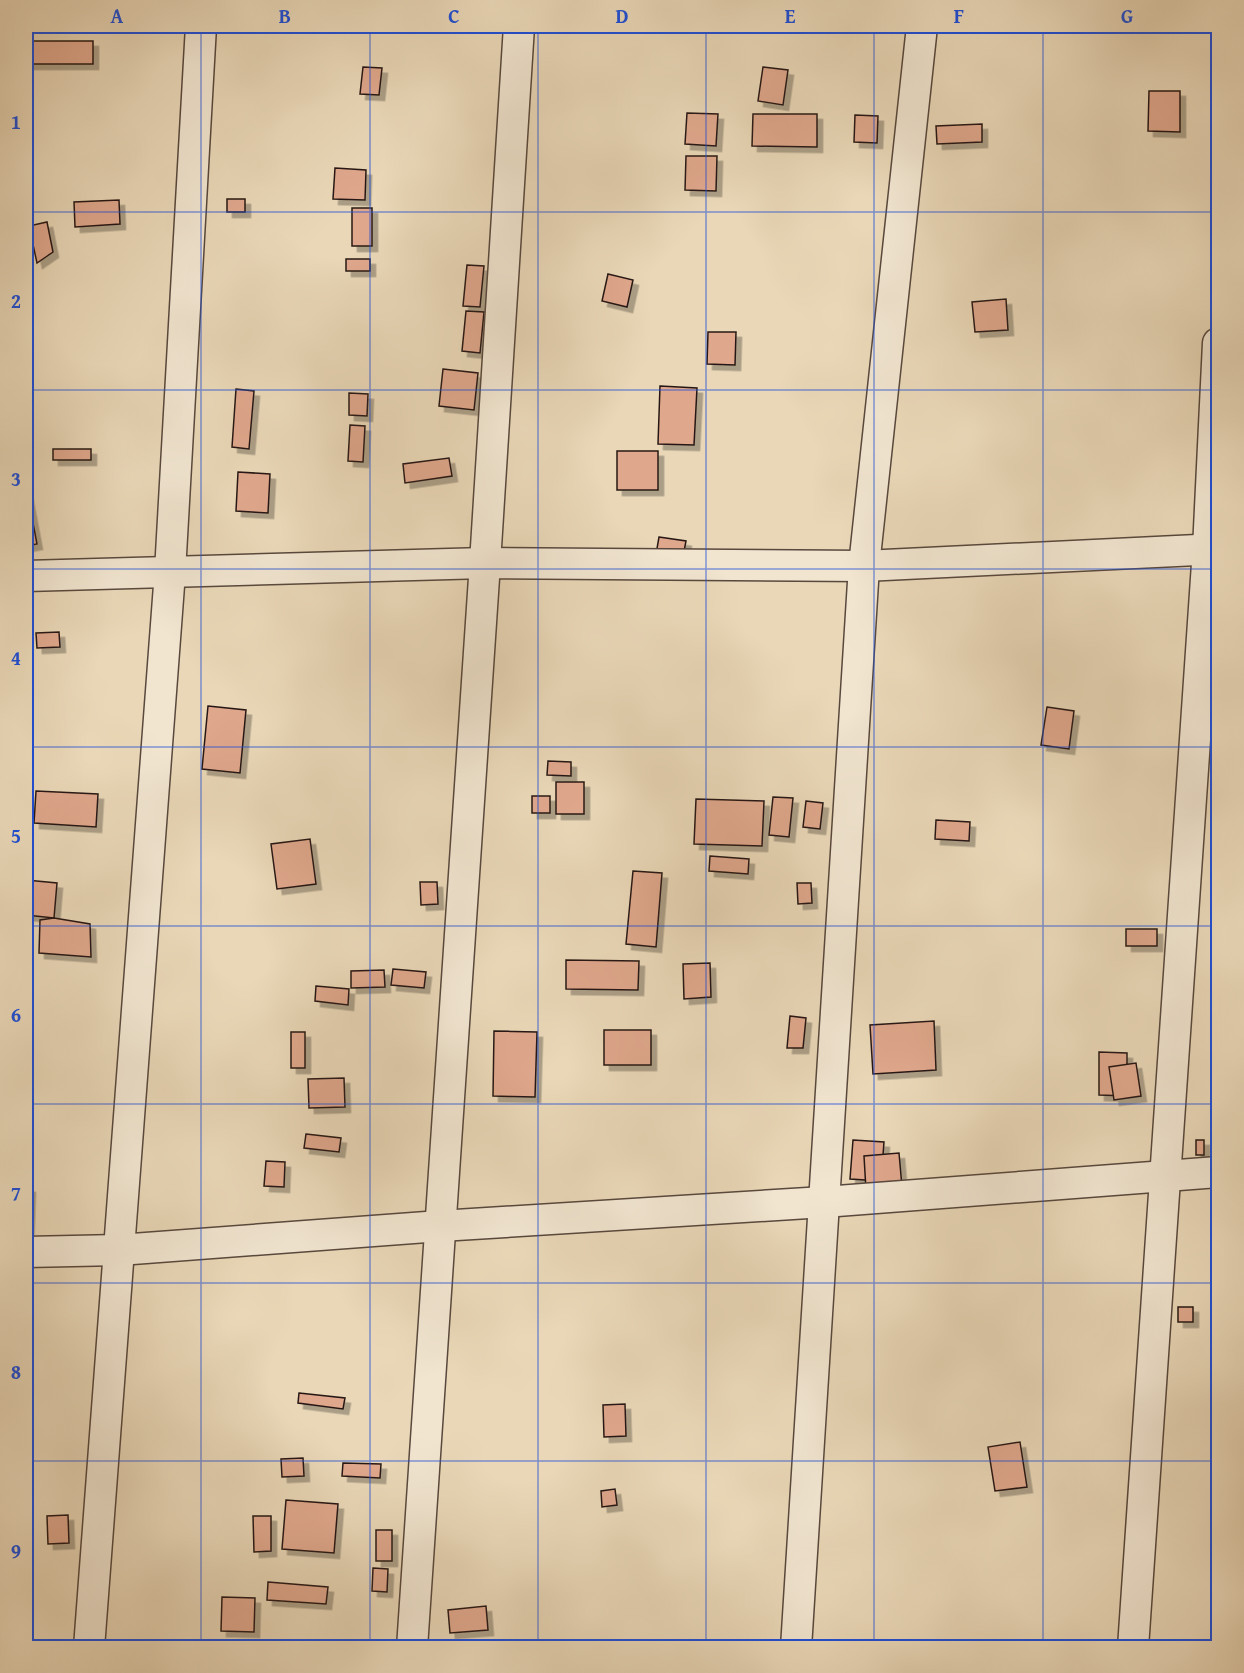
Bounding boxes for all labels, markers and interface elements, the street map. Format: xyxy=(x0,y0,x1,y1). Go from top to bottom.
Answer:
text: A xyxy=(111,1,124,30)
text: B xyxy=(279,1,291,30)
text: C xyxy=(448,1,460,30)
text: D xyxy=(615,1,629,30)
text: E xyxy=(785,1,796,30)
text: F xyxy=(954,1,964,30)
text: G xyxy=(1121,1,1133,30)
text: 1 xyxy=(11,107,21,136)
text: 2 xyxy=(11,286,21,315)
text: 3 xyxy=(11,464,21,493)
text: 4 xyxy=(11,643,21,672)
text: 5 xyxy=(11,821,21,850)
text: 6 xyxy=(11,1000,21,1029)
text: 7 xyxy=(11,1178,21,1207)
text: 8 xyxy=(11,1357,21,1386)
text: 9 xyxy=(11,1536,21,1565)

